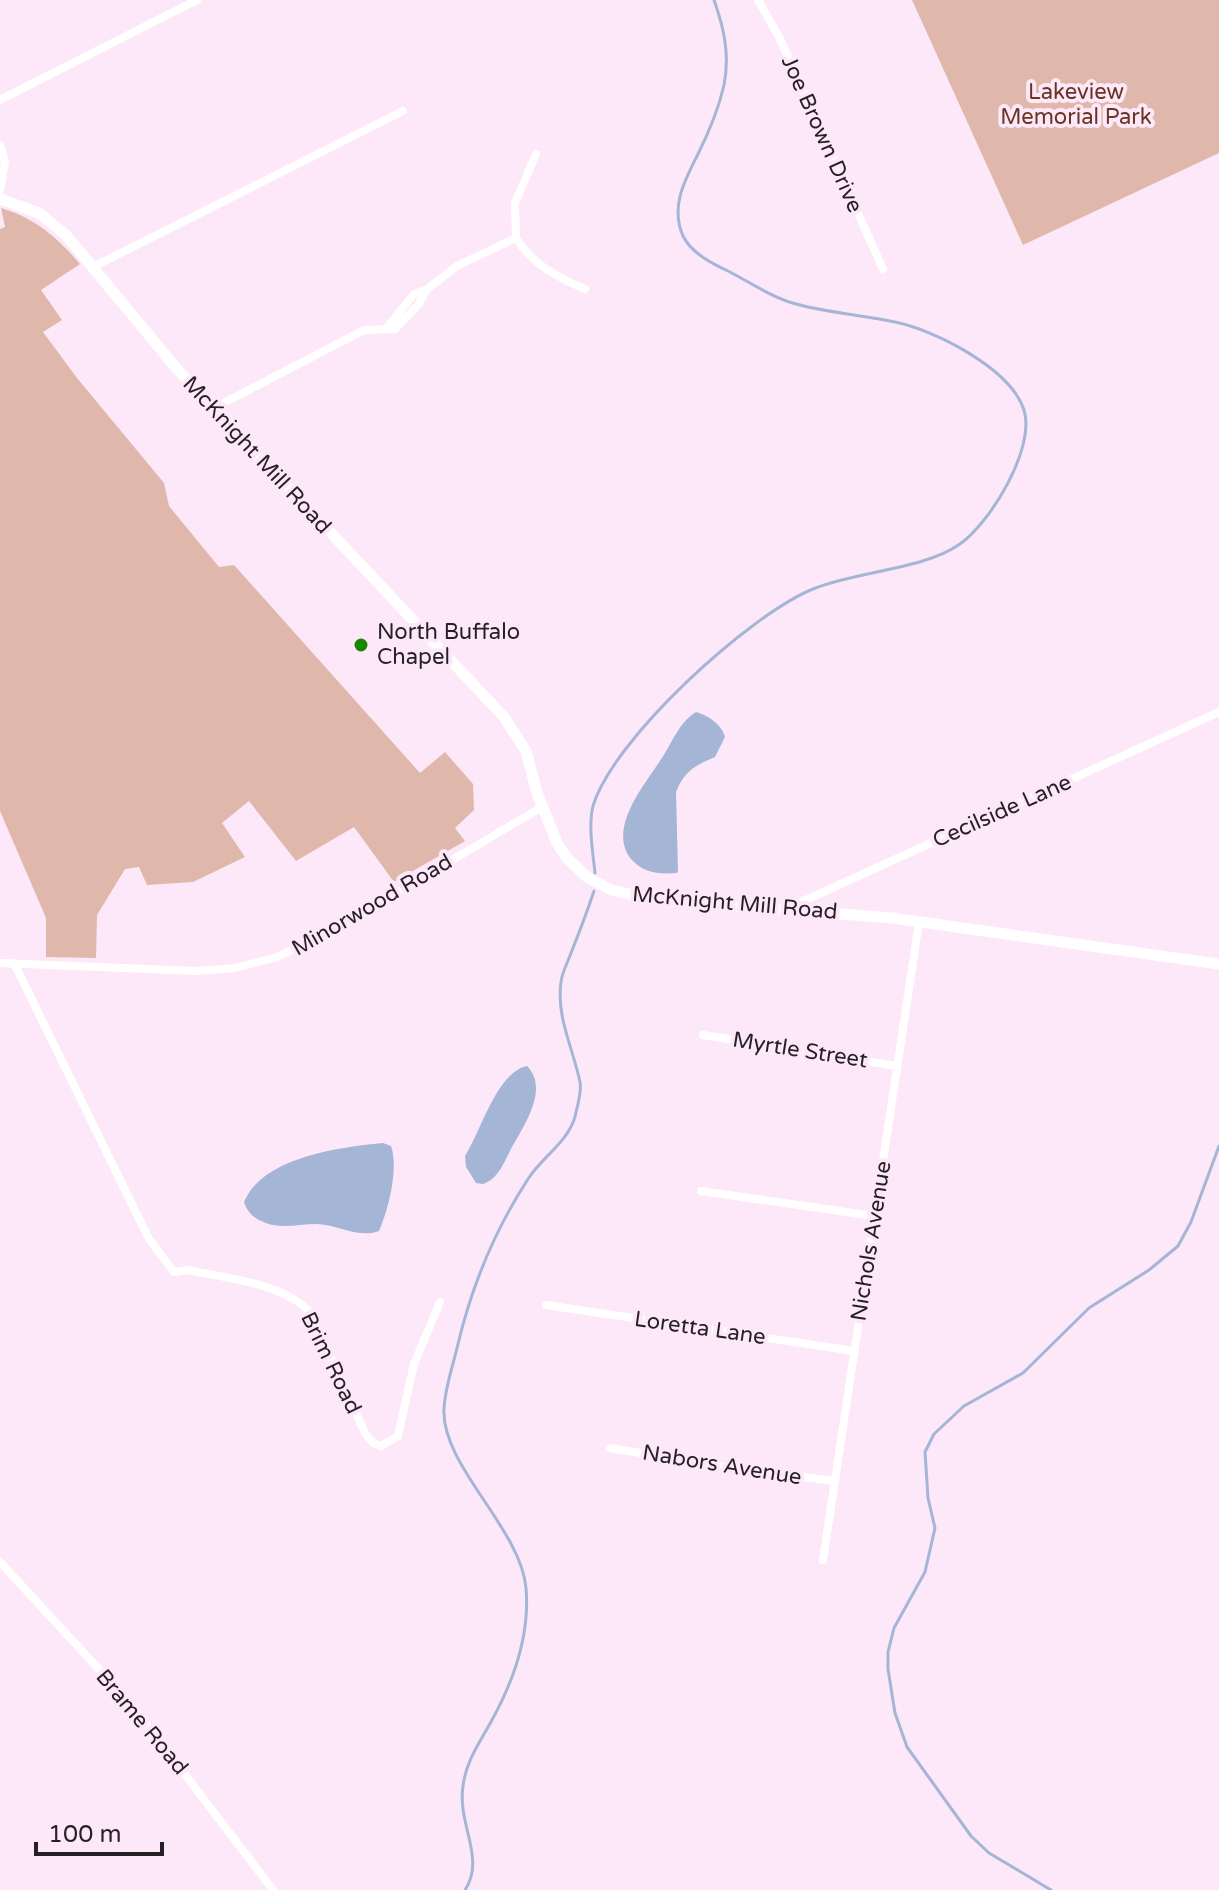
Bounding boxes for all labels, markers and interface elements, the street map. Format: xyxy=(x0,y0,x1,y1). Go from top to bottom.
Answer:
street label: Joe Brown Drive xyxy=(776,52,868,216)
park label: Lakeview Memorial Park xyxy=(1000,79,1152,130)
street label: McKnight Mill Road xyxy=(177,371,337,539)
place label: North Buffalo Chapel xyxy=(377,619,520,670)
marker: North Buffalo Chapel xyxy=(352,636,370,654)
street label: Cecilside Lane xyxy=(929,769,1075,853)
street label: Minorwood Road xyxy=(287,849,457,961)
street label: McKnight Mill Road xyxy=(631,881,839,925)
street label: Myrtle Street xyxy=(731,1027,869,1073)
street label: Nichols Avenue xyxy=(845,1159,897,1323)
street label: Loretta Lane xyxy=(633,1306,767,1350)
street label: Brim Road xyxy=(295,1308,367,1418)
street label: Nabors Avenue xyxy=(641,1440,803,1490)
street label: Brame Road xyxy=(90,1664,194,1780)
scale bar xyxy=(36,1806,162,1856)
text: 100 m xyxy=(48,1820,122,1849)

